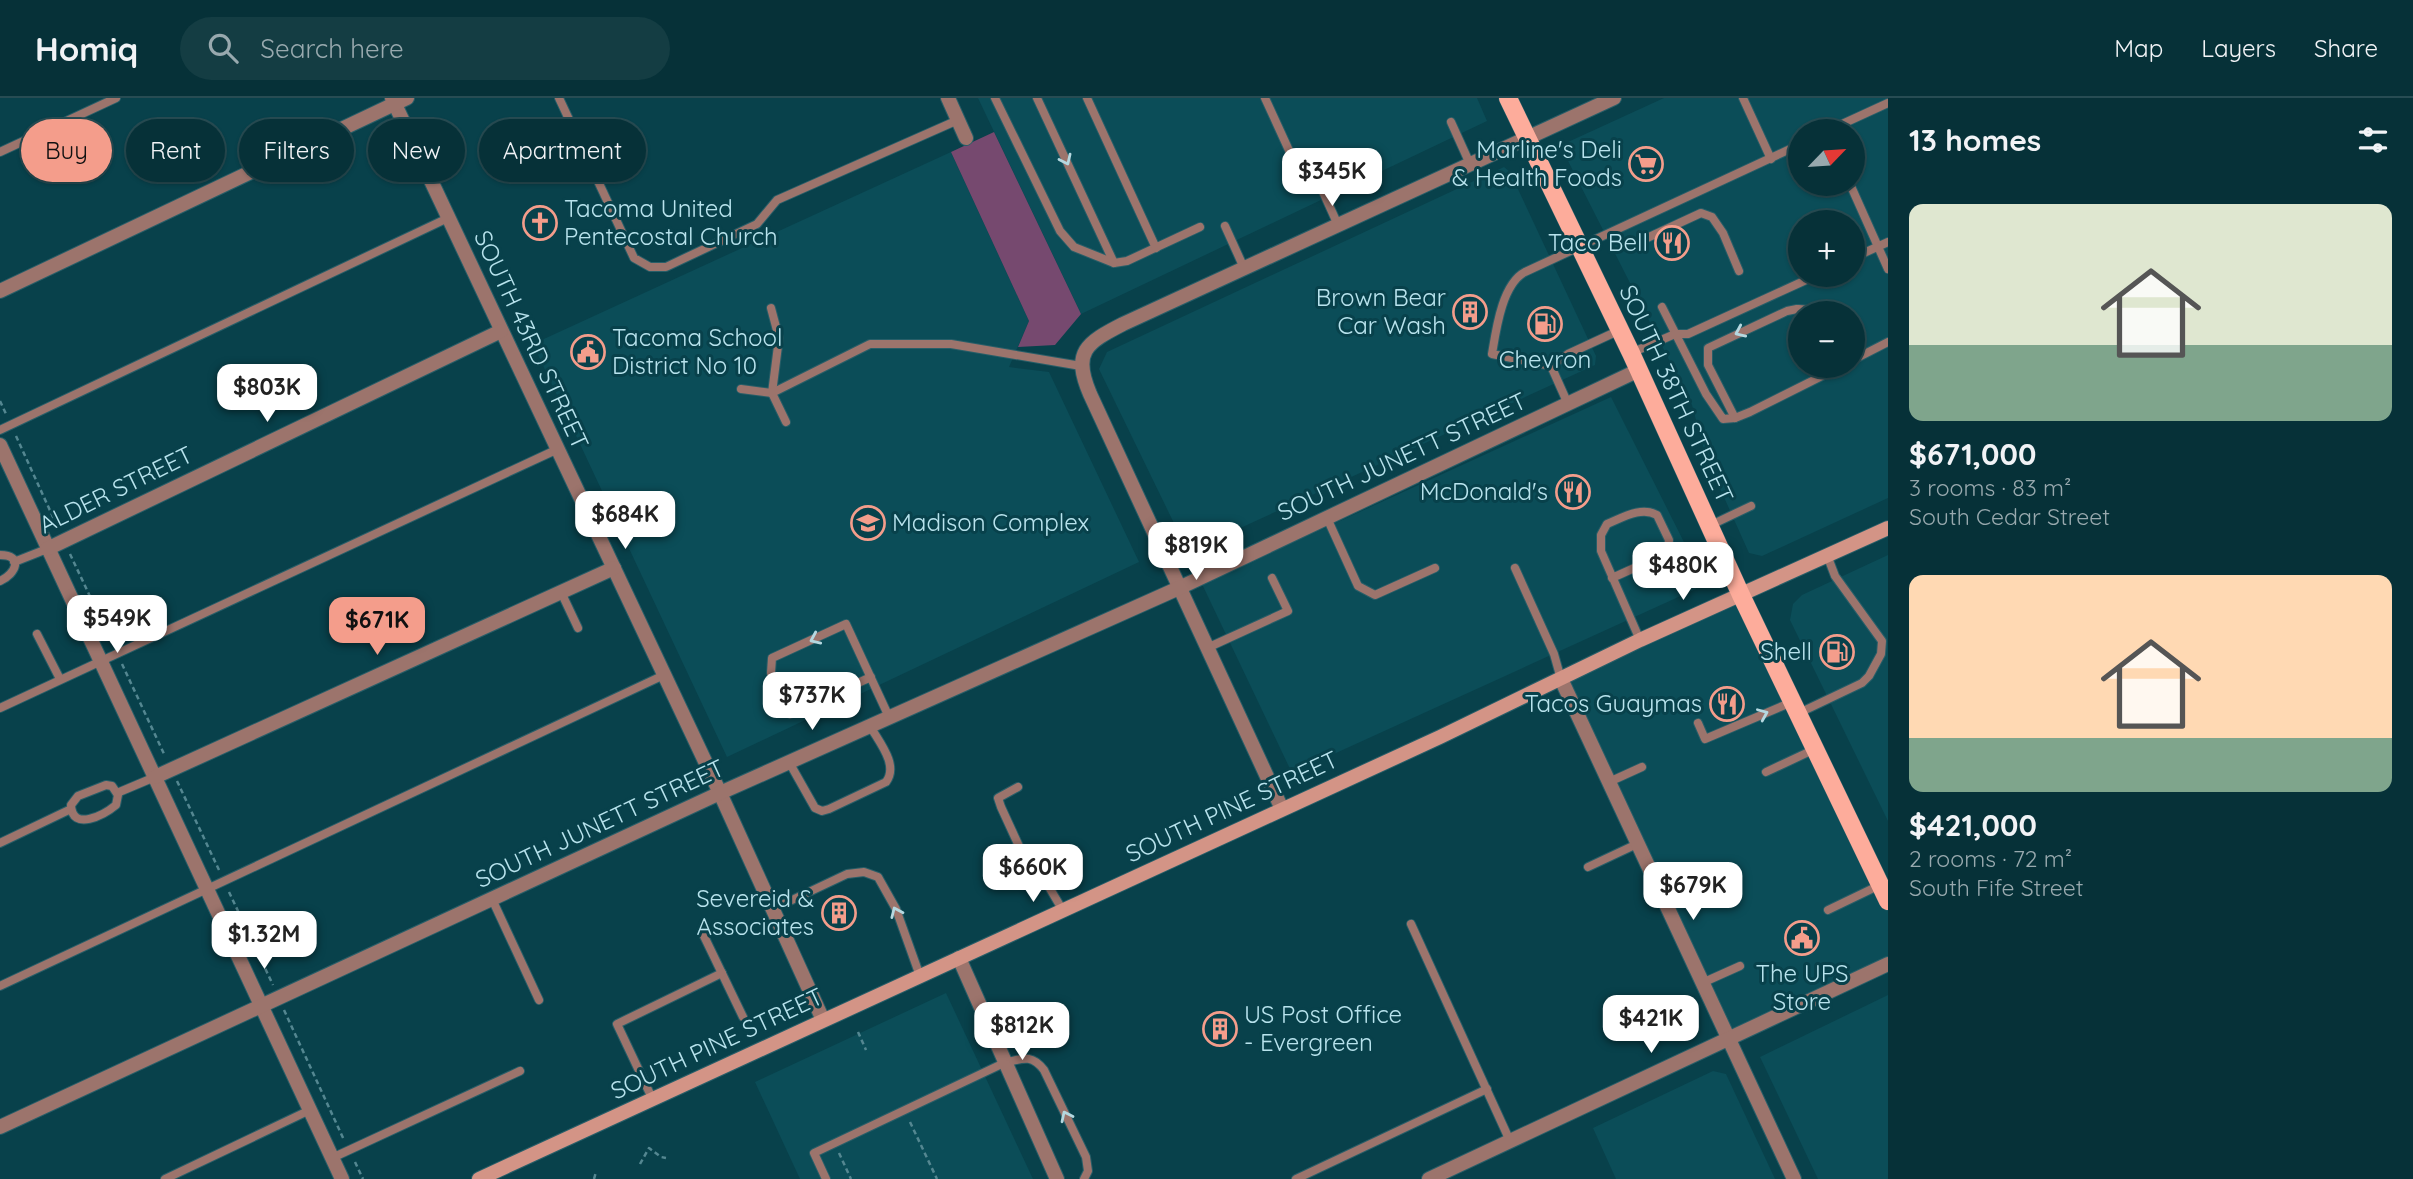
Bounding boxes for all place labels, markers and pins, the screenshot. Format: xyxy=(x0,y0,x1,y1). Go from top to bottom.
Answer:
place label: Marline's Deli & Health Foods xyxy=(1452,134,1622,192)
supermarket icon: Marline's Deli & Health Foods xyxy=(1627,145,1665,183)
pin: $345K xyxy=(1283,148,1381,208)
place label: Tacoma United Pentecostal Church xyxy=(564,193,778,251)
church icon: Tacoma United Pentecostal Church xyxy=(521,204,559,242)
restaurant icon: Taco Bell xyxy=(1653,224,1691,262)
place label: Taco Bell xyxy=(1548,227,1648,257)
place label: Brown Bear Car Wash xyxy=(1316,282,1446,340)
building icon: Brown Bear Car Wash xyxy=(1451,293,1489,331)
fuel station icon: Chevron xyxy=(1526,305,1564,343)
place label: Tacoma School District No 10 xyxy=(612,322,783,380)
public building icon: Tacoma School District No 10 xyxy=(569,333,607,371)
place label: Chevron xyxy=(1499,344,1591,374)
pin: $803K xyxy=(218,364,316,424)
restaurant icon: McDonald's xyxy=(1554,473,1592,511)
place label: McDonald's xyxy=(1420,476,1548,506)
pin: $684K xyxy=(576,491,674,551)
school or university icon: Madison Complex xyxy=(849,504,887,542)
place label: Madison Complex xyxy=(892,507,1089,537)
pin: $819K xyxy=(1147,522,1245,582)
pin: $480K xyxy=(1634,542,1732,602)
pin: $549K xyxy=(68,596,166,655)
pin: $671K xyxy=(328,598,426,657)
fuel station icon: Shell xyxy=(1818,633,1856,671)
place label: Shell xyxy=(1760,636,1812,666)
pin: $737K xyxy=(763,672,861,732)
restaurant icon: Tacos Guaymas xyxy=(1708,685,1746,723)
place label: Tacos Guaymas xyxy=(1524,688,1702,718)
pin: $660K xyxy=(984,844,1082,904)
pin: $679K xyxy=(1644,862,1742,922)
place label: Severeid & Associates xyxy=(696,883,814,941)
building icon: Severeid & Associates xyxy=(820,894,858,932)
pin: $1.32M xyxy=(207,912,321,971)
public building icon: The UPS Store xyxy=(1783,919,1821,957)
place label: The UPS Store xyxy=(1755,958,1849,1016)
pin: $421K xyxy=(1602,996,1700,1055)
place label: US Post Office - Evergreen xyxy=(1244,999,1402,1057)
pin: $812K xyxy=(973,1002,1071,1062)
building icon: US Post Office - Evergreen xyxy=(1201,1010,1239,1048)

